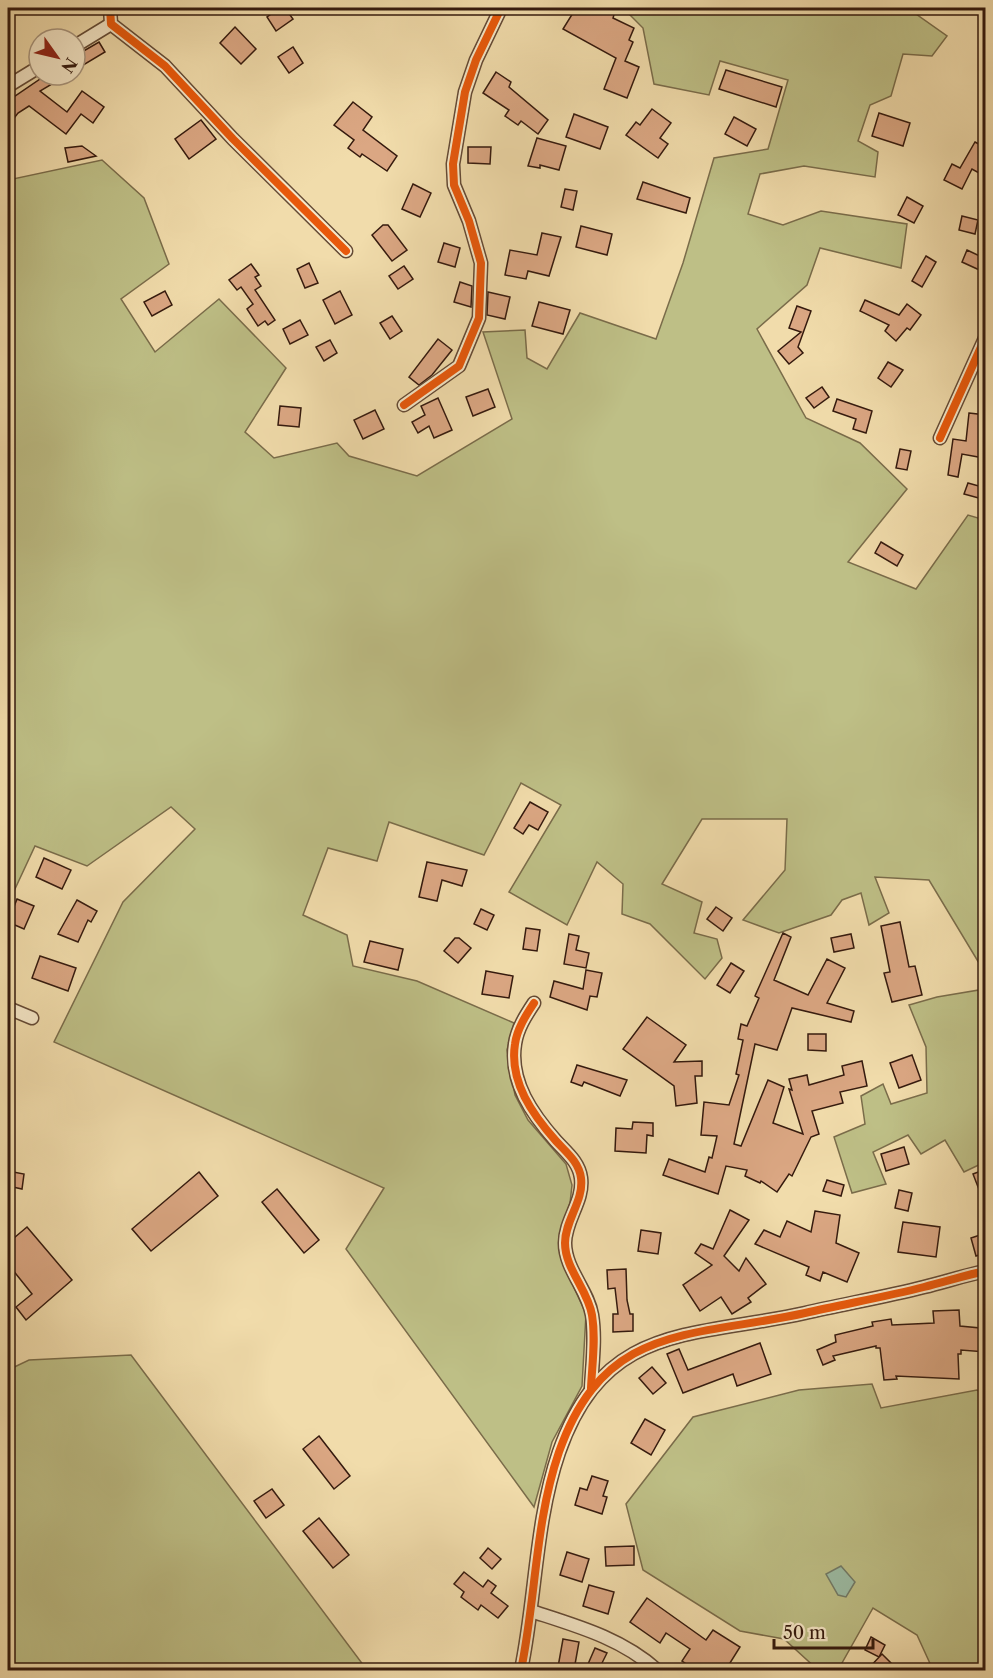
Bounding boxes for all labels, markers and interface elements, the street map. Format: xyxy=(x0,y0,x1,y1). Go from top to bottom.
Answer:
north arrow xyxy=(27,27,87,87)
text: N xyxy=(57,54,82,77)
scale bar xyxy=(774,1612,873,1650)
text: 50 m xyxy=(783,1622,826,1644)

